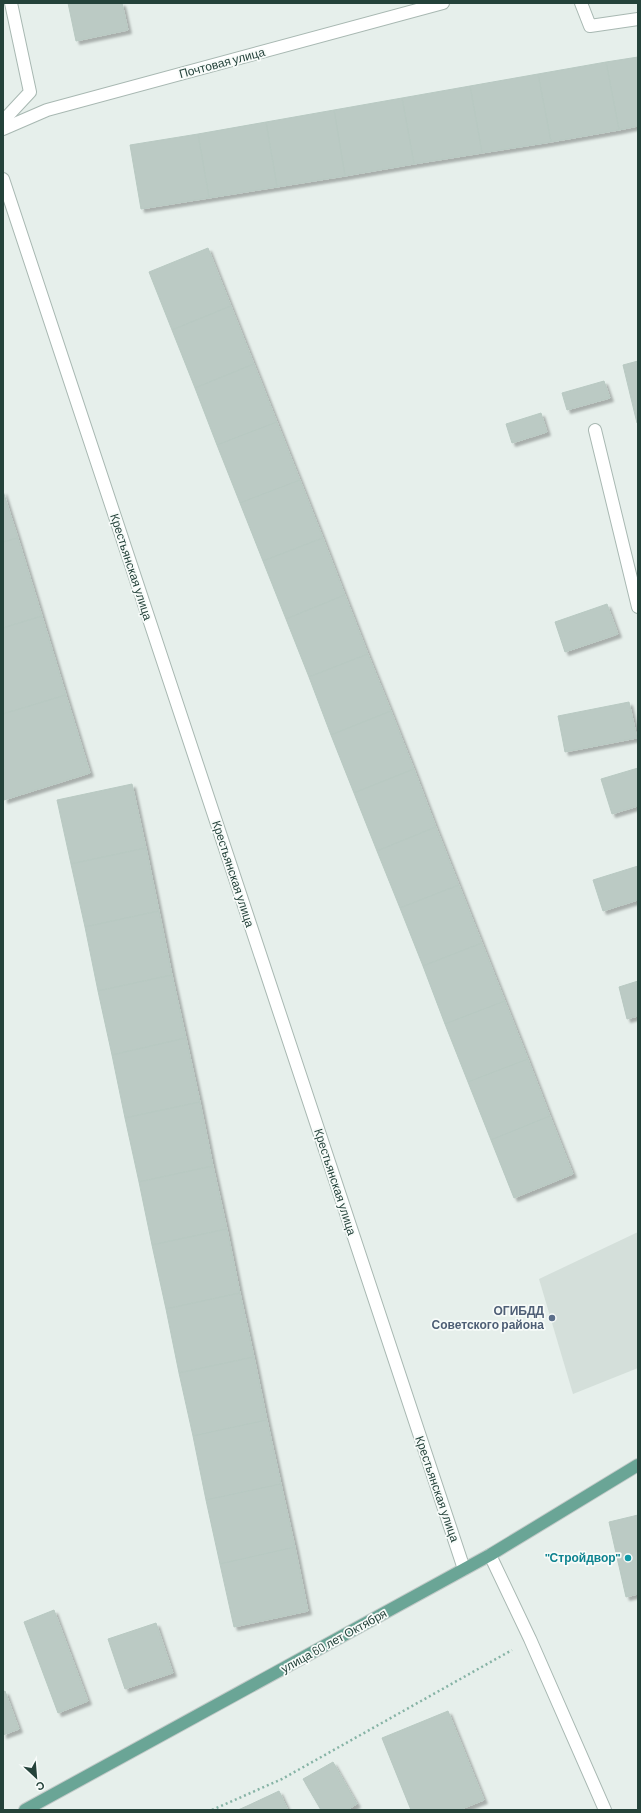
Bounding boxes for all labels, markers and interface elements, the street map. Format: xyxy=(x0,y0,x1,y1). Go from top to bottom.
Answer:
street label: Почтовая улица xyxy=(177,44,267,81)
street label: Крестьянская улица xyxy=(107,512,156,622)
street label: Крестьянская улица xyxy=(209,819,258,929)
street label: Крестьянская улица xyxy=(311,1127,360,1237)
place label: ОГИБДД Советского района xyxy=(431,1303,544,1332)
marker: ОГИБДД Советского района xyxy=(547,1313,557,1323)
street label: Крестьянская улица xyxy=(412,1434,463,1544)
place label: "Стройдвор" xyxy=(545,1550,621,1565)
marker: "Стройдвор" xyxy=(623,1553,633,1563)
street label: улица 60 лет Октября xyxy=(278,1605,389,1676)
north arrow xyxy=(16,1757,56,1797)
text: С xyxy=(34,1779,47,1794)

